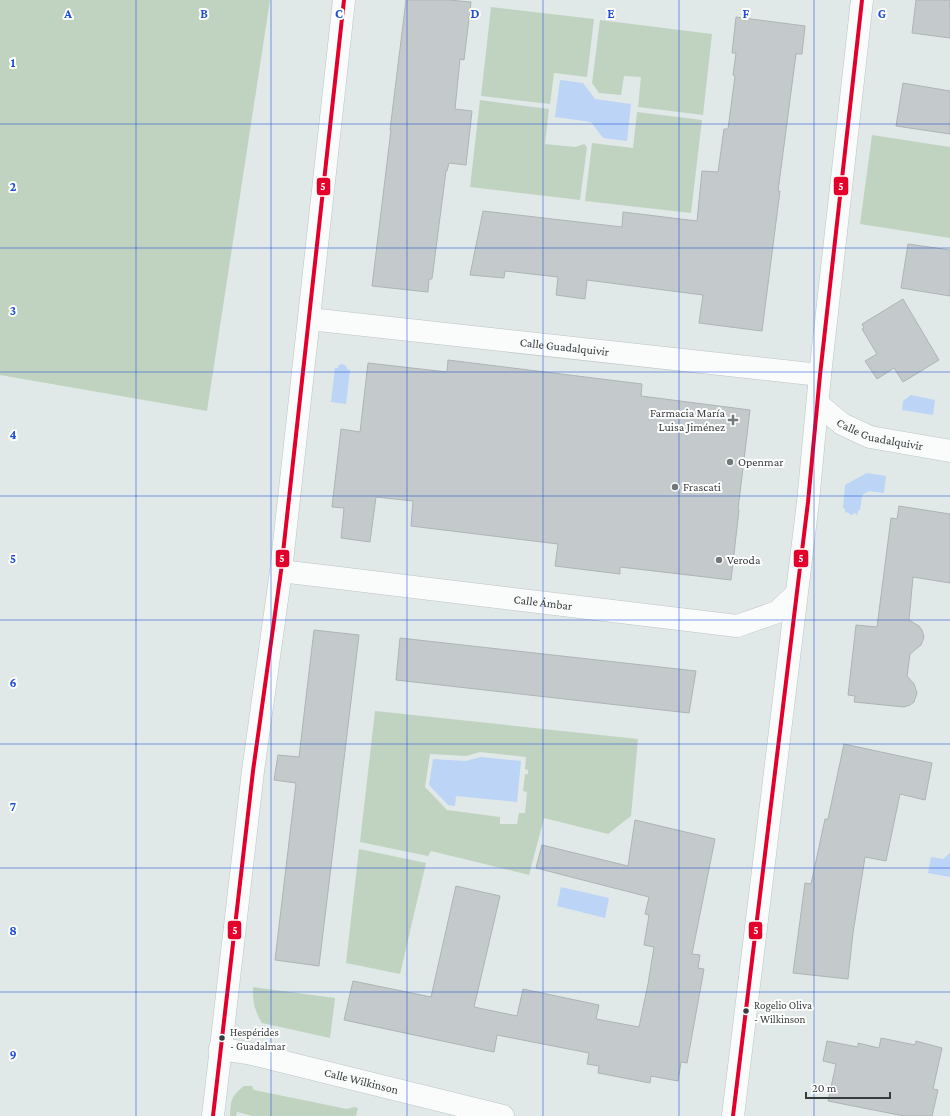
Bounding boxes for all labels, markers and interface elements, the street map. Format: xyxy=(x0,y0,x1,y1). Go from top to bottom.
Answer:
text: A xyxy=(63,6,72,21)
text: B xyxy=(200,6,208,21)
text: C xyxy=(335,6,343,21)
text: D xyxy=(471,6,480,21)
text: E xyxy=(607,6,615,21)
text: F xyxy=(743,6,750,21)
text: G xyxy=(878,6,886,21)
text: 1 xyxy=(11,55,16,70)
line badge: 5 xyxy=(833,176,849,196)
line badge: 5 xyxy=(316,177,331,196)
text: 2 xyxy=(10,179,17,194)
text: 5 xyxy=(320,180,326,192)
text: 5 xyxy=(838,180,844,192)
text: 3 xyxy=(10,303,16,318)
street label: Calle Guadalquivir xyxy=(519,335,611,359)
place label: Farmacia María Luisa Jiménez xyxy=(650,406,725,434)
marker: Farmacia María Luisa Jiménez xyxy=(728,415,738,425)
street label: Calle Guadalquivir xyxy=(834,415,925,453)
text: 4 xyxy=(9,427,17,442)
place label: Openmar xyxy=(738,455,784,469)
marker: Openmar xyxy=(725,457,735,467)
place label: Frascati xyxy=(683,480,721,494)
marker: Frascati xyxy=(670,482,680,492)
line badge: 5 xyxy=(275,549,290,568)
line badge: 5 xyxy=(793,549,809,568)
text: 5 xyxy=(10,551,16,566)
text: 5 xyxy=(279,552,285,564)
text: 5 xyxy=(798,552,804,564)
place label: Veroda xyxy=(727,553,761,567)
marker: Veroda xyxy=(714,555,724,565)
street label: Calle Ámbar xyxy=(513,592,574,613)
text: 6 xyxy=(9,675,17,690)
text: 7 xyxy=(10,799,16,814)
line badge: 5 xyxy=(227,920,242,940)
line badge: 5 xyxy=(748,921,763,940)
text: 8 xyxy=(9,923,17,938)
text: 5 xyxy=(232,924,238,936)
text: 5 xyxy=(753,924,759,936)
place label: Rogelio Oliva - Wilkinson xyxy=(754,999,812,1025)
marker: Rogelio Oliva - Wilkinson xyxy=(741,1006,751,1016)
place label: Hespérides - Guadalmar xyxy=(230,1026,286,1052)
marker: Hespérides - Guadalmar xyxy=(217,1033,227,1043)
text: 9 xyxy=(9,1047,17,1062)
street label: Calle Wilkinson xyxy=(323,1065,400,1097)
scale bar xyxy=(806,1074,890,1100)
text: 20 m xyxy=(812,1081,837,1095)

